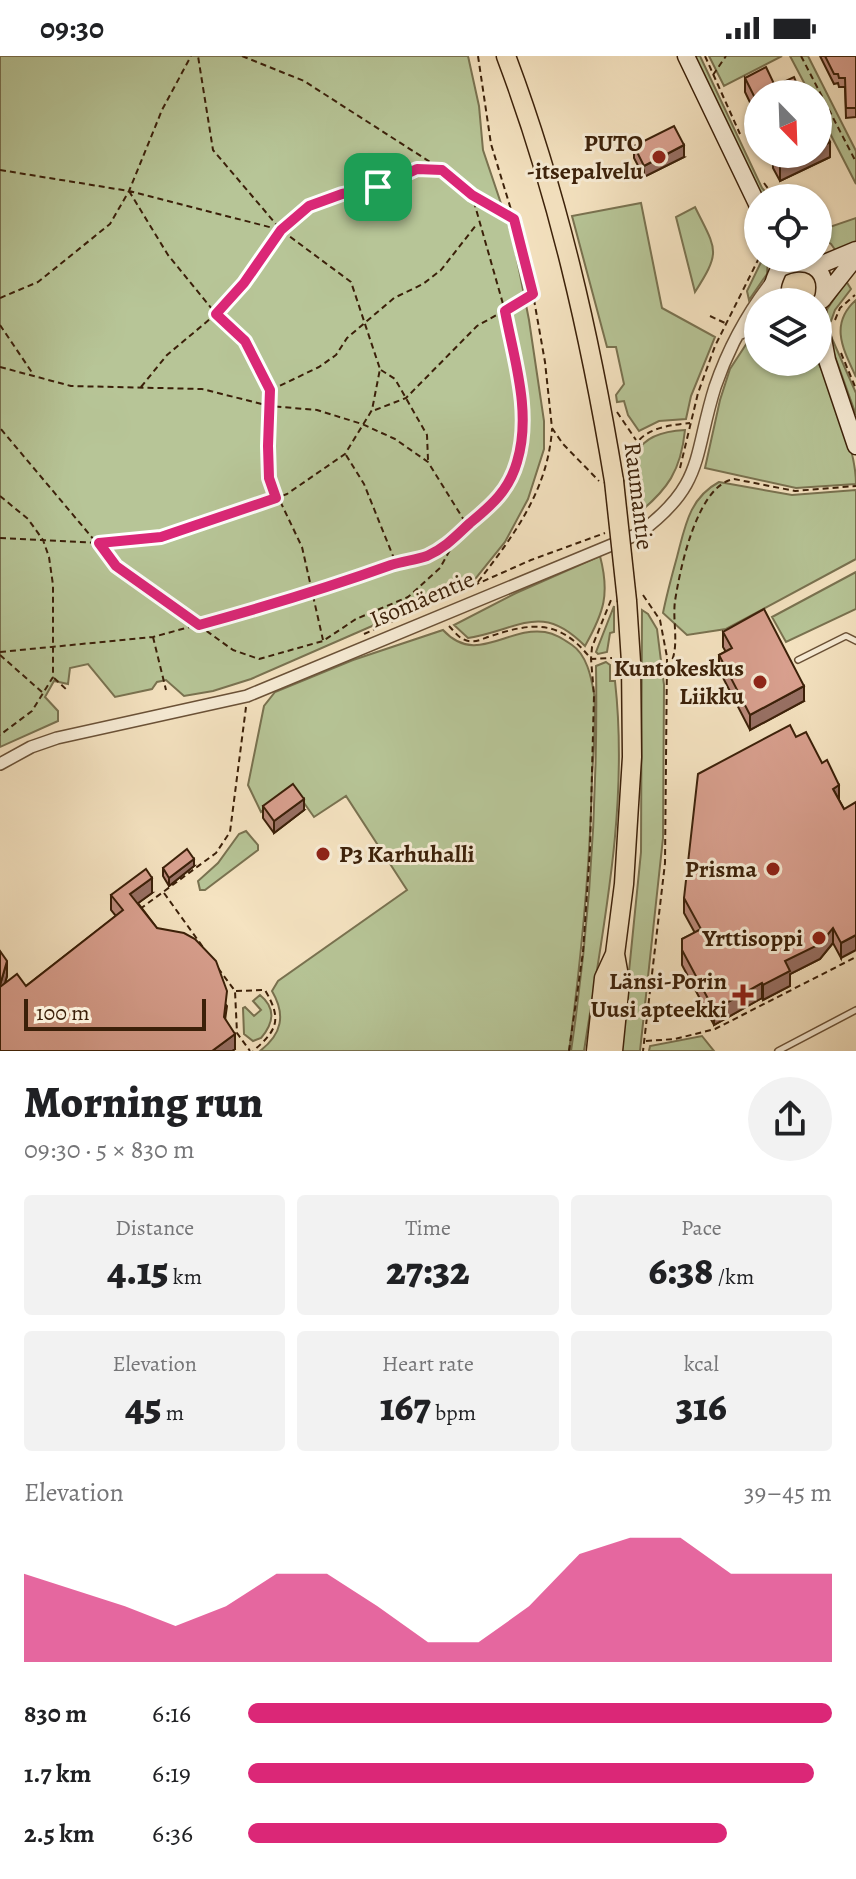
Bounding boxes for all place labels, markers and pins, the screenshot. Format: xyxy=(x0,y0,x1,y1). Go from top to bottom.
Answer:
place label: PUTO -itsepalvelu xyxy=(527,127,644,187)
marker: PUTO -itsepalvelu xyxy=(650,148,668,166)
pin xyxy=(344,153,412,221)
place label: Kuntokeskus Liikku xyxy=(614,652,745,712)
marker: Kuntokeskus Liikku xyxy=(751,673,769,691)
place label: P3 Karhuhalli xyxy=(339,838,474,870)
marker: P3 Karhuhalli xyxy=(314,845,332,863)
place label: Prisma xyxy=(685,853,757,885)
marker: Prisma xyxy=(764,860,782,878)
place label: Yrttisoppi xyxy=(701,922,803,954)
marker: Yrttisoppi xyxy=(810,929,828,947)
place label: Länsi-Porin Uusi apteekki xyxy=(591,965,728,1025)
marker: Länsi-Porin Uusi apteekki xyxy=(734,986,752,1004)

